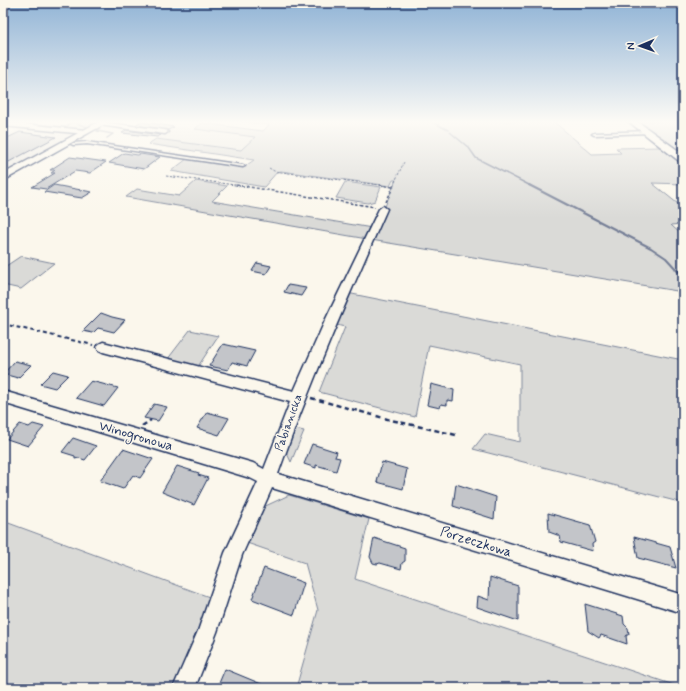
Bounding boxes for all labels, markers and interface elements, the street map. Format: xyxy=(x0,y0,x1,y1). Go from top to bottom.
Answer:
north arrow xyxy=(620,26,660,66)
text: N xyxy=(624,42,638,50)
street label: Pabianicka xyxy=(271,392,307,454)
street label: Winogronowa xyxy=(97,417,175,456)
street label: Porzeczkowa xyxy=(438,523,514,561)

